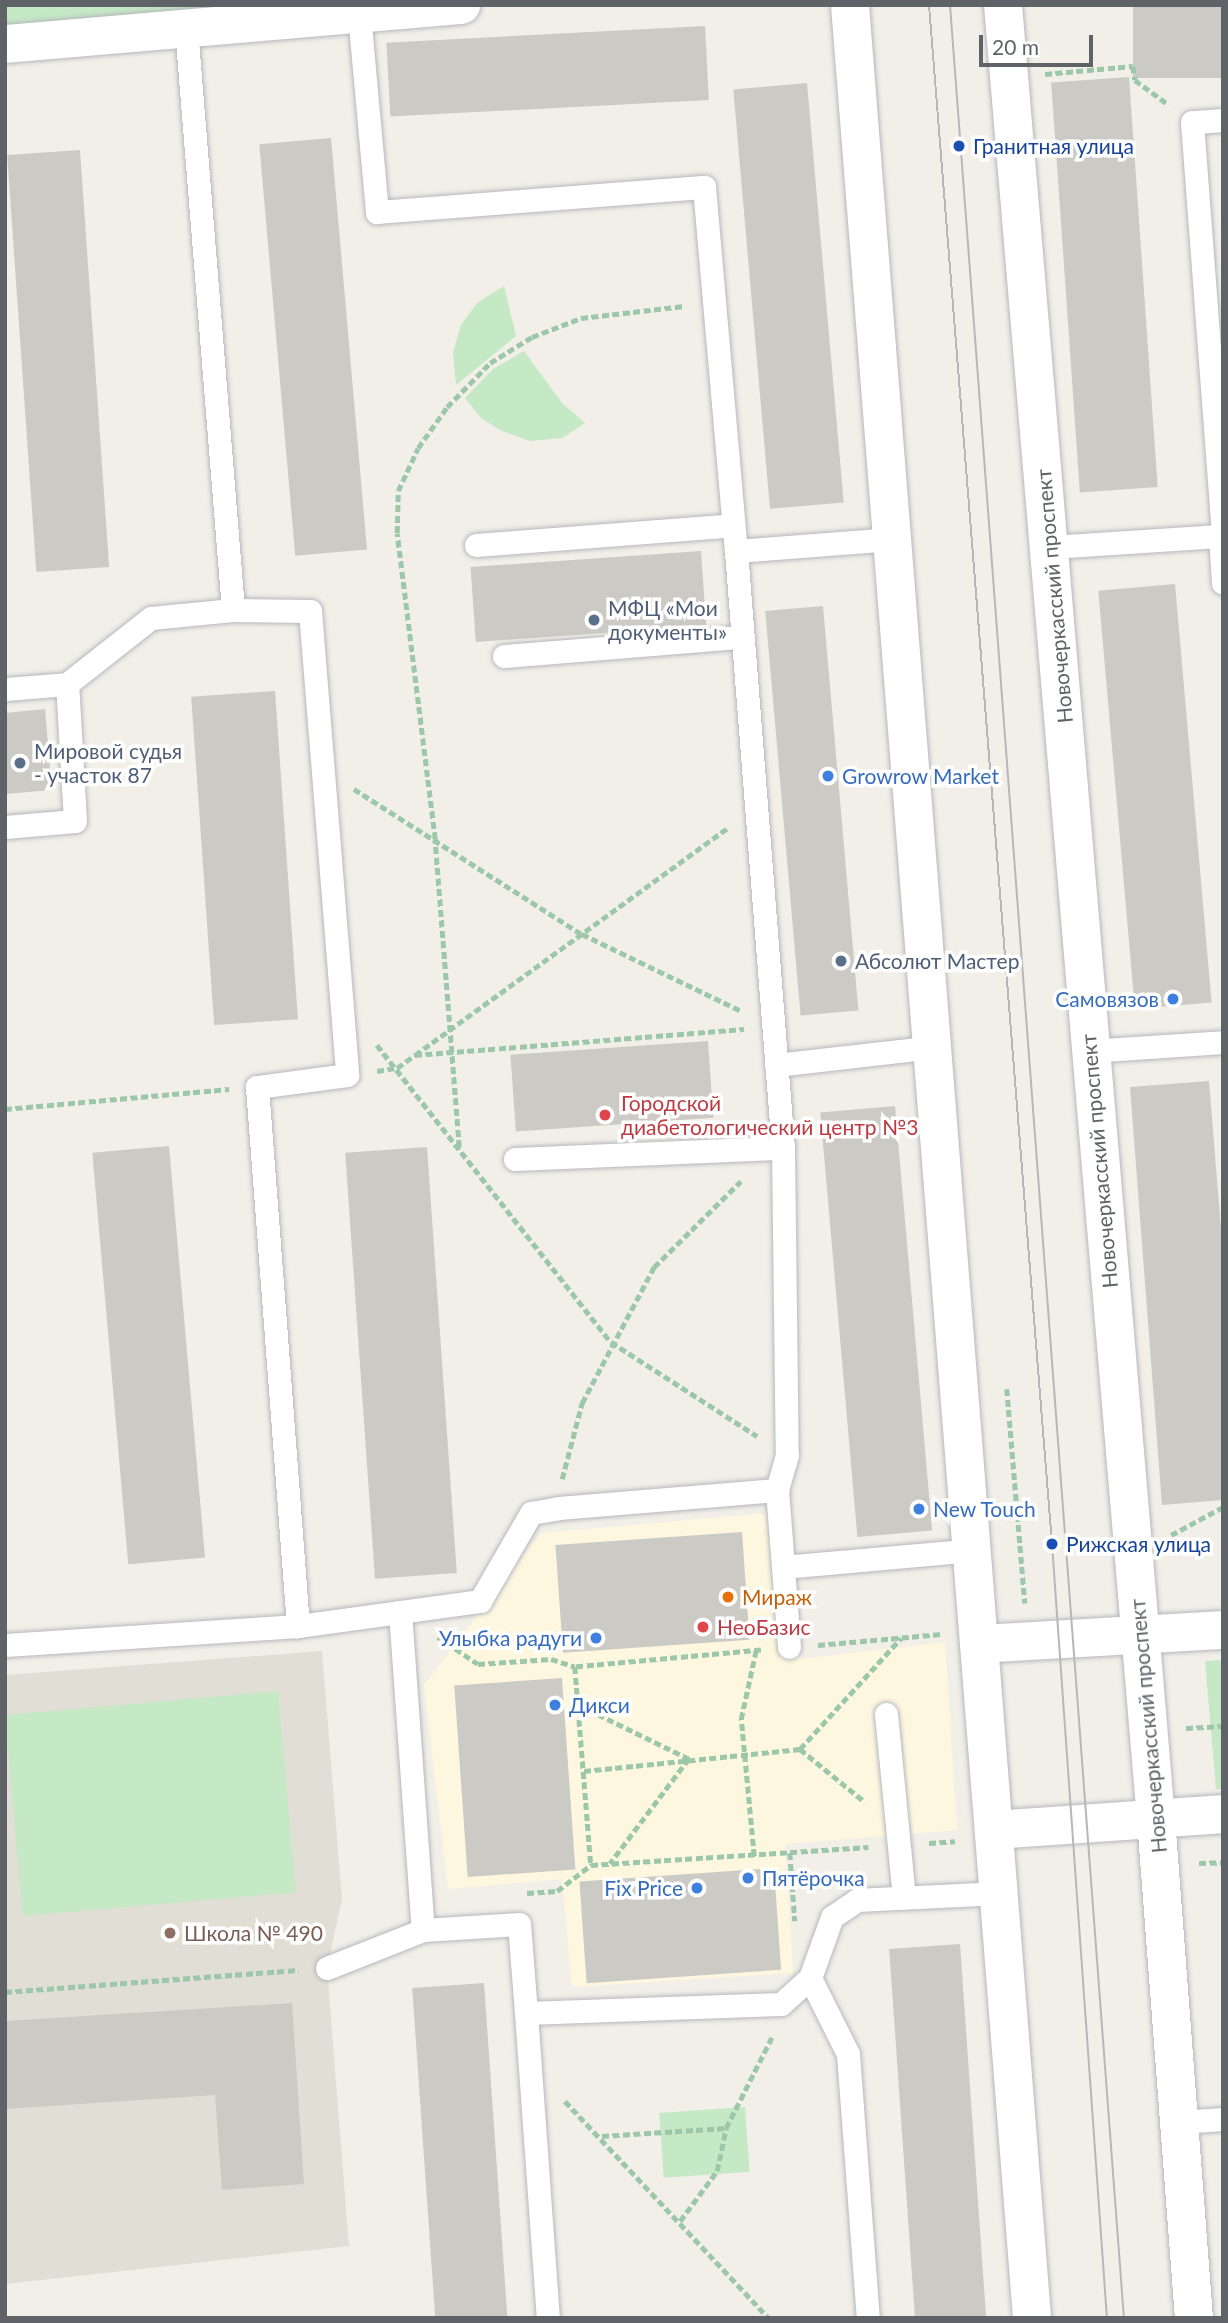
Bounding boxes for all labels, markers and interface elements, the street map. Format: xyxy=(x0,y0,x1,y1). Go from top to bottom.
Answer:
scale bar xyxy=(983,21,1097,65)
text: 20 m xyxy=(992,34,1039,59)
place label: Гранитная улица xyxy=(973,133,1134,159)
marker: Гранитная улица xyxy=(951,138,967,154)
street label: Новочеркасский проспект xyxy=(1030,468,1078,724)
place label: МФЦ «Мои документы» xyxy=(608,595,727,645)
marker: МФЦ «Мои документы» xyxy=(586,612,602,628)
place label: Мировой судья - участок 87 xyxy=(34,738,182,788)
marker: Мировой судья - участок 87 xyxy=(12,755,28,771)
place label: Growrow Market xyxy=(842,763,999,789)
marker: Growrow Market xyxy=(820,768,836,784)
place label: Абсолют Мастер xyxy=(855,948,1019,974)
marker: Абсолют Мастер xyxy=(833,953,849,969)
place label: Самовязов xyxy=(1055,986,1159,1012)
marker: Самовязов xyxy=(1165,991,1181,1007)
street label: Новочеркасский проспект xyxy=(1075,1033,1123,1289)
place label: Городской диабетологический центр №3 xyxy=(621,1090,918,1140)
marker: Городской диабетологический центр №3 xyxy=(595,1105,615,1125)
place label: New Touch xyxy=(933,1496,1037,1522)
marker: New Touch xyxy=(911,1501,927,1517)
place label: Рижская улица xyxy=(1066,1531,1211,1557)
marker: Рижская улица xyxy=(1044,1536,1060,1552)
place label: Мираж xyxy=(742,1584,812,1610)
marker: Мираж xyxy=(720,1589,736,1605)
street label: Новочеркасский проспект xyxy=(1124,1598,1172,1854)
place label: НеоБазис xyxy=(717,1614,811,1640)
marker: НеоБазис xyxy=(695,1619,711,1635)
place label: Улыбка радуги xyxy=(439,1625,582,1651)
marker: Улыбка радуги xyxy=(588,1630,604,1646)
place label: Дикси xyxy=(569,1692,630,1718)
marker: Дикси xyxy=(547,1697,563,1713)
place label: Пятёрочка xyxy=(762,1865,865,1891)
marker: Пятёрочка xyxy=(740,1870,756,1886)
place label: Fix Price xyxy=(604,1875,683,1901)
marker: Fix Price xyxy=(689,1880,705,1896)
place label: Школа № 490 xyxy=(184,1920,323,1946)
marker: Школа № 490 xyxy=(162,1925,178,1941)

